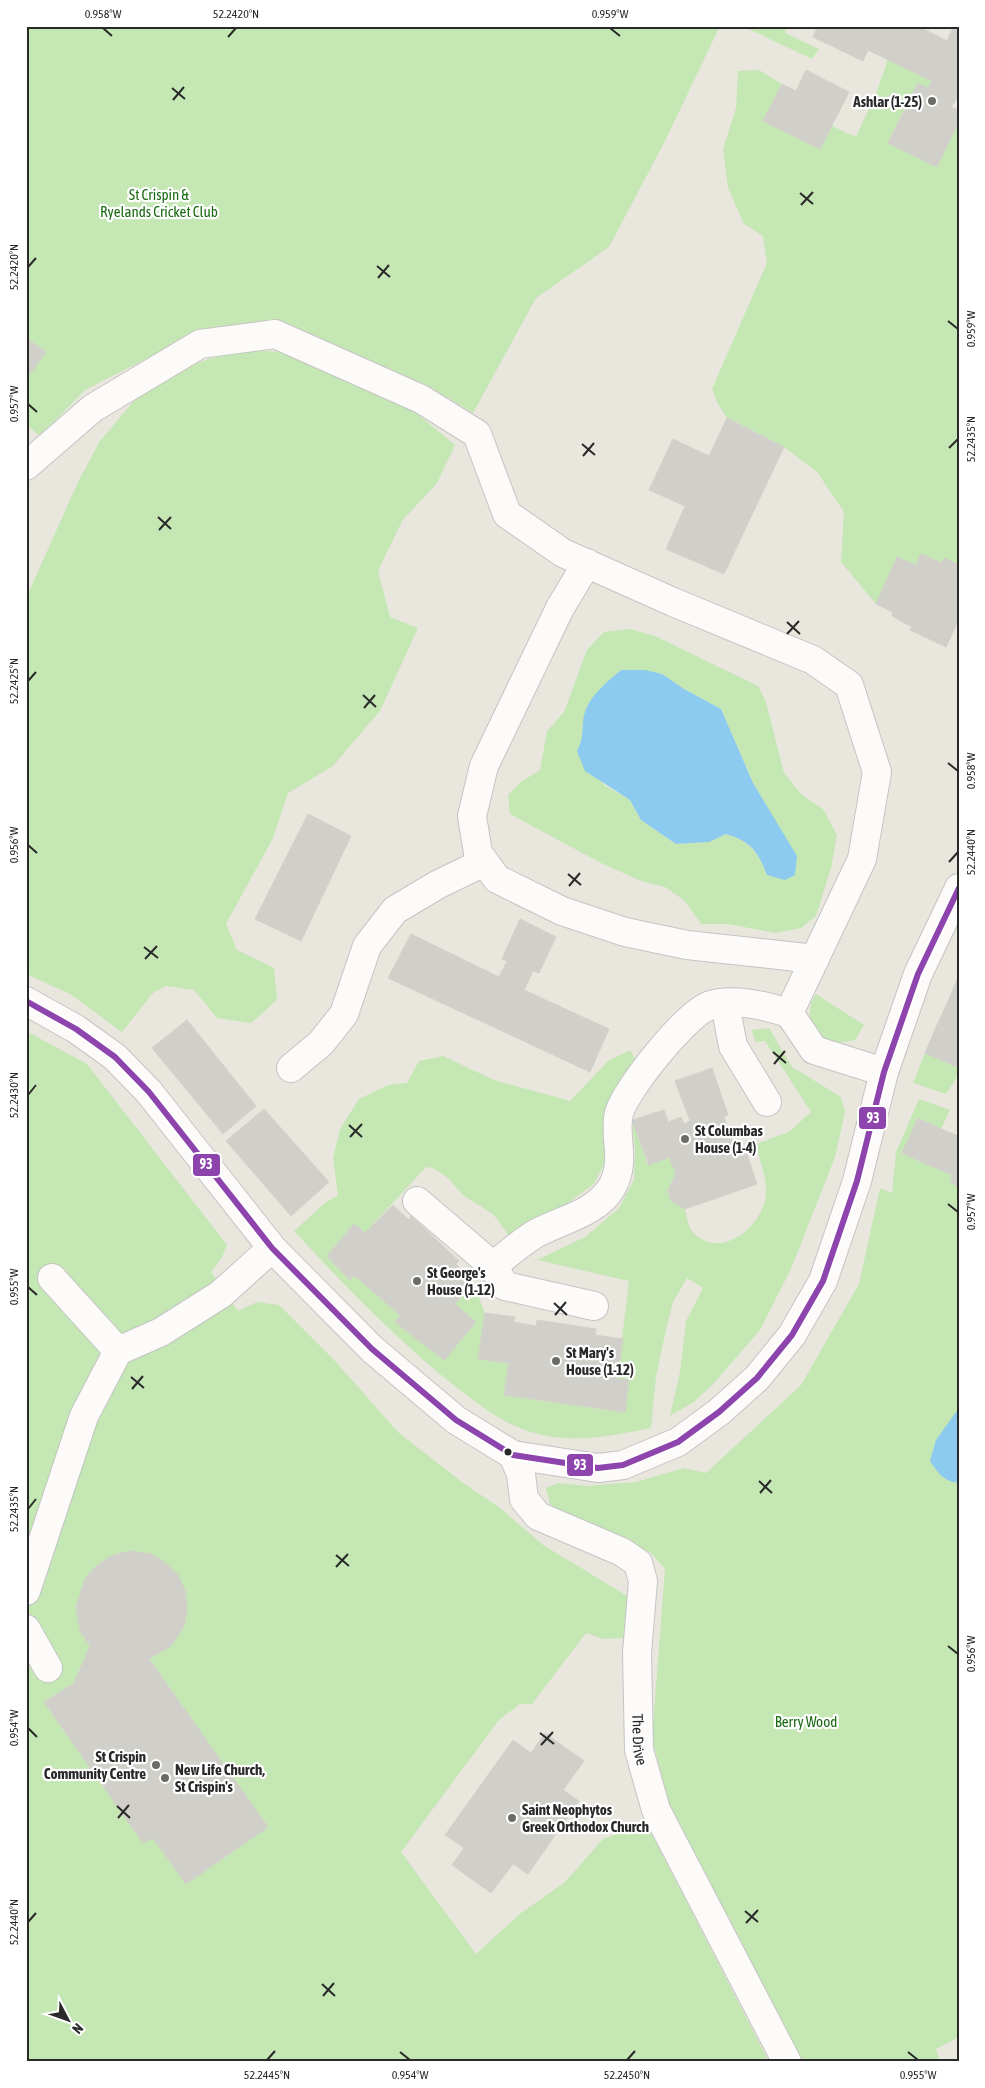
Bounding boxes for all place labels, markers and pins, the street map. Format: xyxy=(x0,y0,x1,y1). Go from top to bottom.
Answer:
place label: Ashlar (1-25) xyxy=(852,93,922,110)
marker: Ashlar (1-25) xyxy=(926,95,938,107)
place label: St Columbas House (1-4) xyxy=(695,1122,764,1156)
marker: St Columbas House (1-4) xyxy=(679,1133,691,1145)
place label: St George's House (1-12) xyxy=(427,1264,495,1298)
marker: St George's House (1-12) xyxy=(411,1275,423,1287)
place label: St Mary's House (1-12) xyxy=(566,1344,634,1378)
marker: St Mary's House (1-12) xyxy=(550,1355,562,1367)
unlabelled marker xyxy=(503,1447,513,1457)
place label: St Crispin Community Centre xyxy=(44,1748,146,1782)
marker: St Crispin Community Centre xyxy=(150,1759,162,1771)
place label: New Life Church, St Crispin's xyxy=(175,1761,265,1795)
marker: New Life Church, St Crispin's xyxy=(159,1772,171,1784)
place label: Saint Neophytos Greek Orthodox Church xyxy=(522,1801,649,1835)
marker: Saint Neophytos Greek Orthodox Church xyxy=(506,1812,518,1824)

